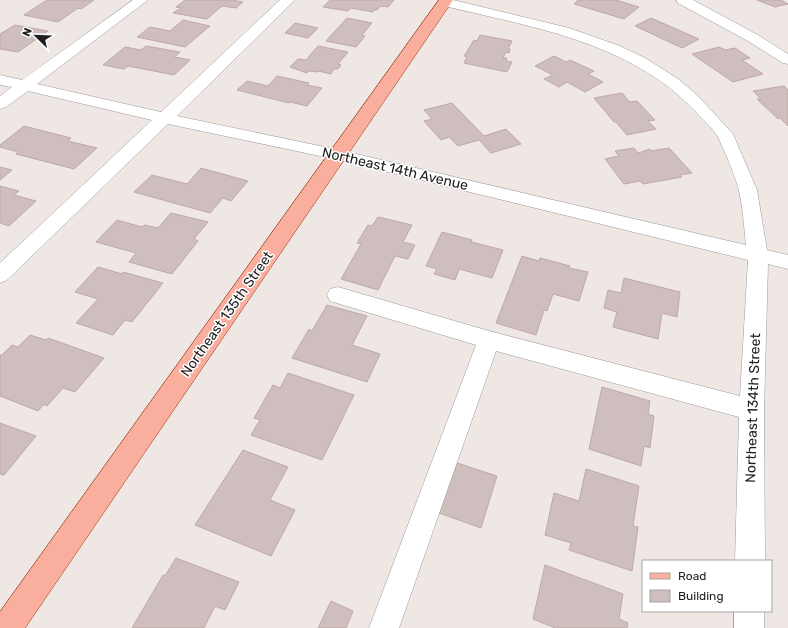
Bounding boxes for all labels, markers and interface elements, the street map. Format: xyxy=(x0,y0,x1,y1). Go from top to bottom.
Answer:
north arrow xyxy=(16,16,56,56)
text: N xyxy=(20,26,35,38)
street label: Northeast 14th Avenue xyxy=(320,144,470,194)
street label: Northeast 135th Street xyxy=(177,248,277,380)
street label: Northeast 134th Street xyxy=(742,332,764,483)
legend xyxy=(642,560,772,612)
text: Road xyxy=(678,569,706,583)
text: Building xyxy=(678,589,724,603)

